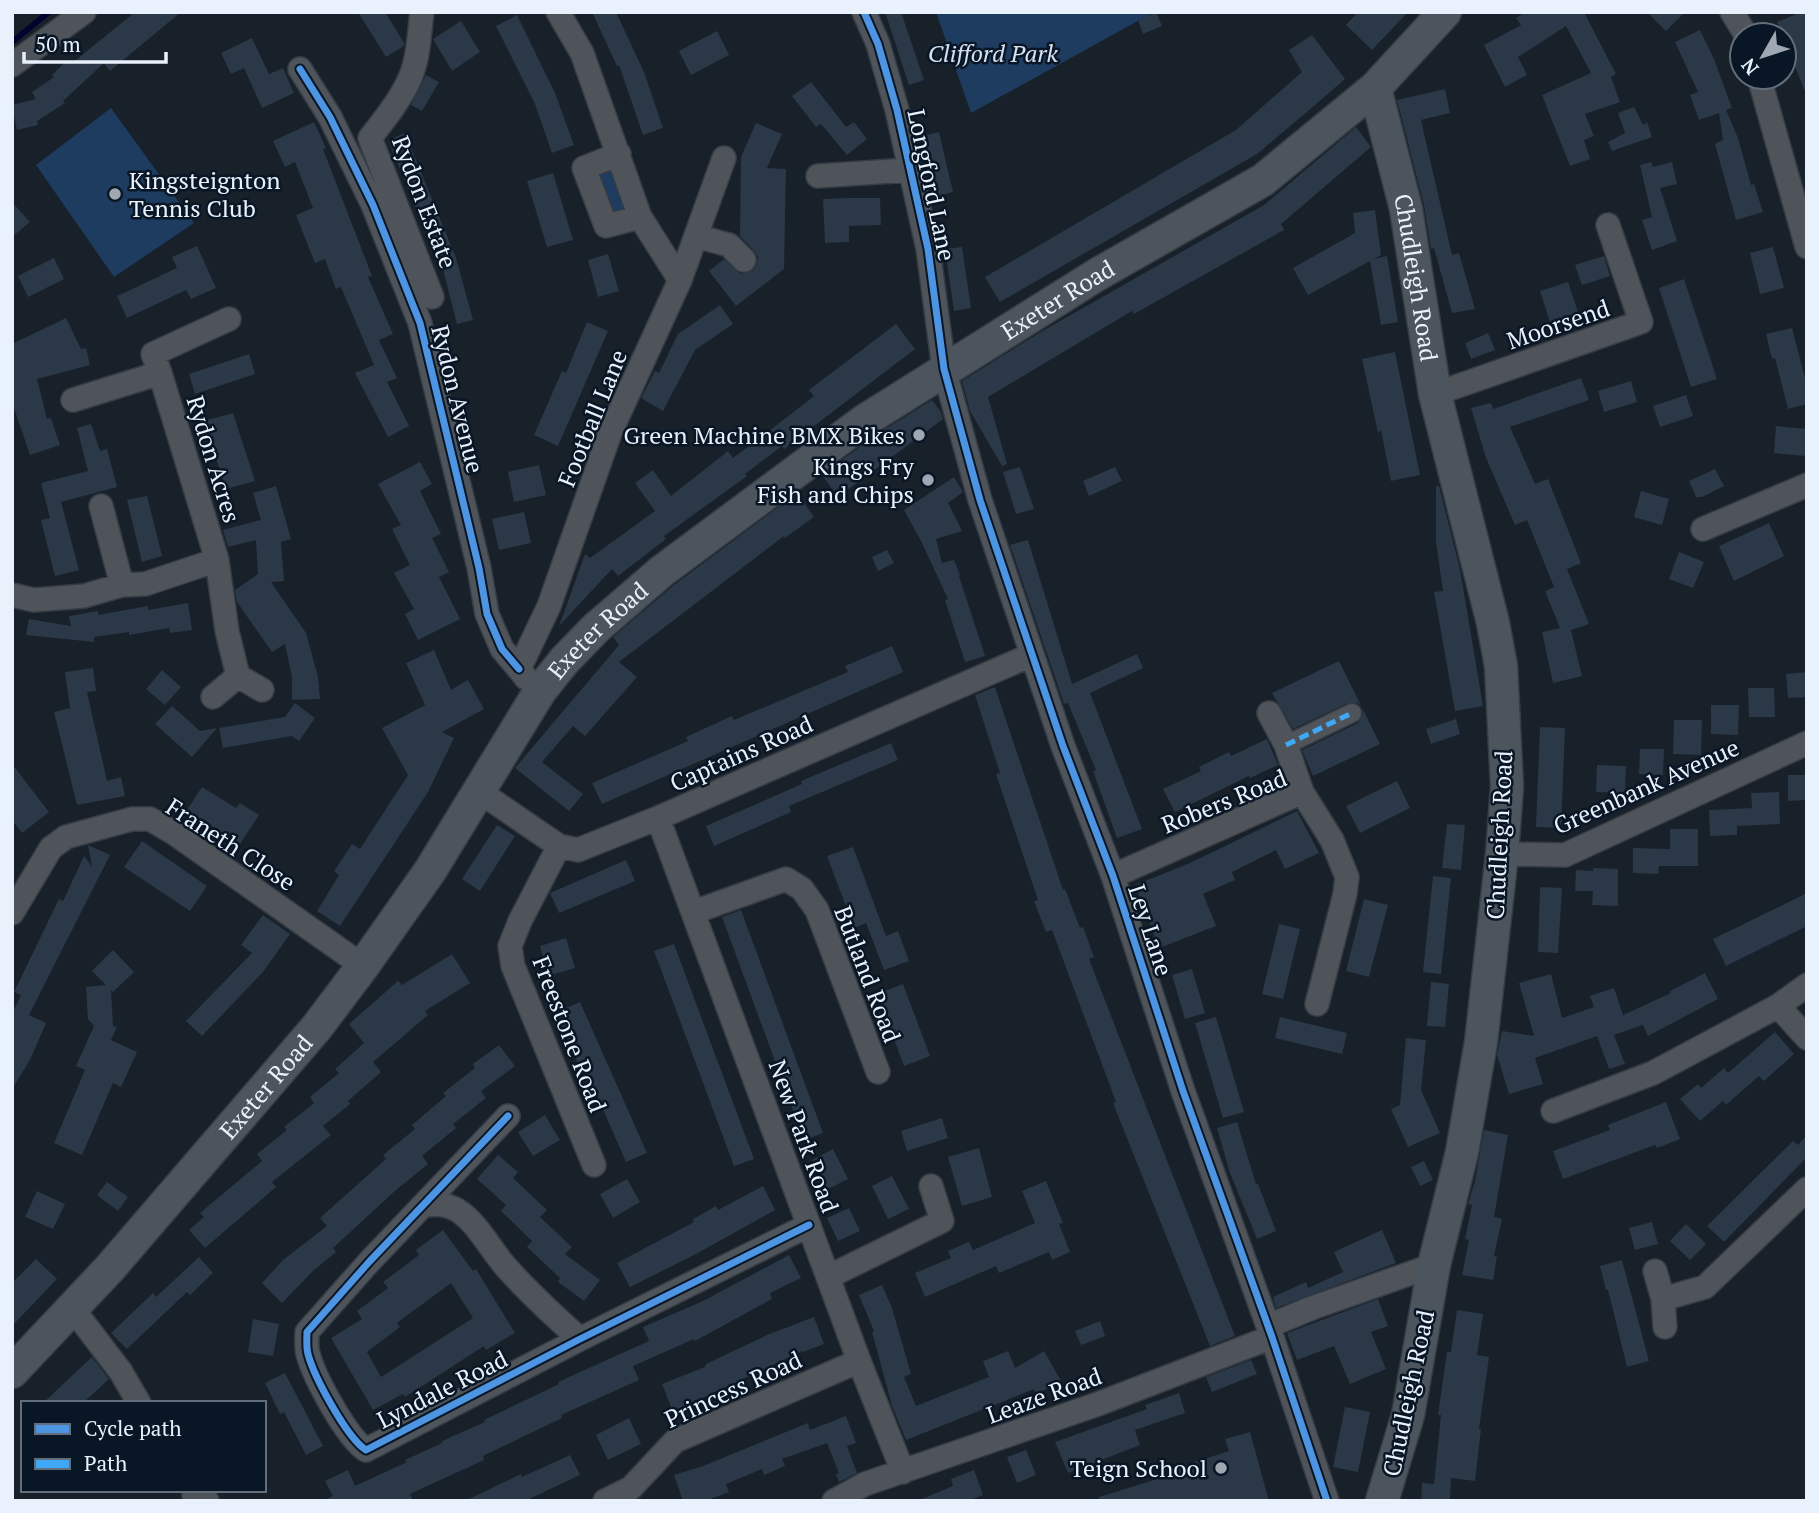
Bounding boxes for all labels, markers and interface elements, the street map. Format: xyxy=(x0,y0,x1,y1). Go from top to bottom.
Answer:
scale bar xyxy=(24,21,166,65)
north arrow xyxy=(1728,21,1798,91)
text: 50 m xyxy=(35,30,81,58)
park label: Clifford Park xyxy=(928,37,1059,69)
text: N xyxy=(1735,53,1764,80)
street label: Longford Lane xyxy=(900,106,964,264)
street label: Rydon Estate xyxy=(385,131,465,273)
place label: Kingsteignton Tennis Club xyxy=(129,164,281,224)
marker: Kingsteignton Tennis Club xyxy=(107,186,123,202)
street label: Chudleigh Road xyxy=(1387,190,1446,363)
street label: Exeter Road xyxy=(995,252,1120,347)
street label: Moorsend xyxy=(1502,292,1614,356)
street label: Rydon Avenue xyxy=(424,322,492,476)
street label: Football Lane xyxy=(550,345,634,491)
street label: Rydon Acres xyxy=(180,392,248,526)
place label: Green Machine BMX Bikes xyxy=(623,419,905,451)
marker: Green Machine BMX Bikes xyxy=(911,427,927,443)
place label: Kings Fry Fish and Chips xyxy=(757,450,915,510)
marker: Kings Fry Fish and Chips xyxy=(920,472,936,488)
street label: Exeter Road xyxy=(540,574,654,685)
street label: Captains Road xyxy=(665,707,817,799)
street label: Greenbank Avenue xyxy=(1548,731,1744,841)
street label: Chudleigh Road xyxy=(1479,750,1519,920)
street label: Robers Road xyxy=(1157,761,1291,841)
street label: Franeth Close xyxy=(160,790,302,898)
street label: Ley Lane xyxy=(1121,880,1181,980)
street label: Butland Road xyxy=(827,901,909,1047)
street label: Freestone Road xyxy=(526,951,614,1117)
street label: Exeter Road xyxy=(212,1028,320,1146)
street label: New Park Road xyxy=(762,1055,846,1217)
street label: Chudleigh Road xyxy=(1375,1307,1441,1479)
street label: Lyndale Road xyxy=(371,1342,513,1436)
street label: Princess Road xyxy=(659,1343,807,1435)
street label: Leaze Road xyxy=(982,1359,1106,1431)
legend xyxy=(21,1401,266,1492)
text: Cycle path xyxy=(84,1414,182,1442)
text: Path xyxy=(84,1449,127,1477)
place label: Teign School xyxy=(1070,1452,1207,1484)
marker: Teign School xyxy=(1213,1460,1229,1476)

